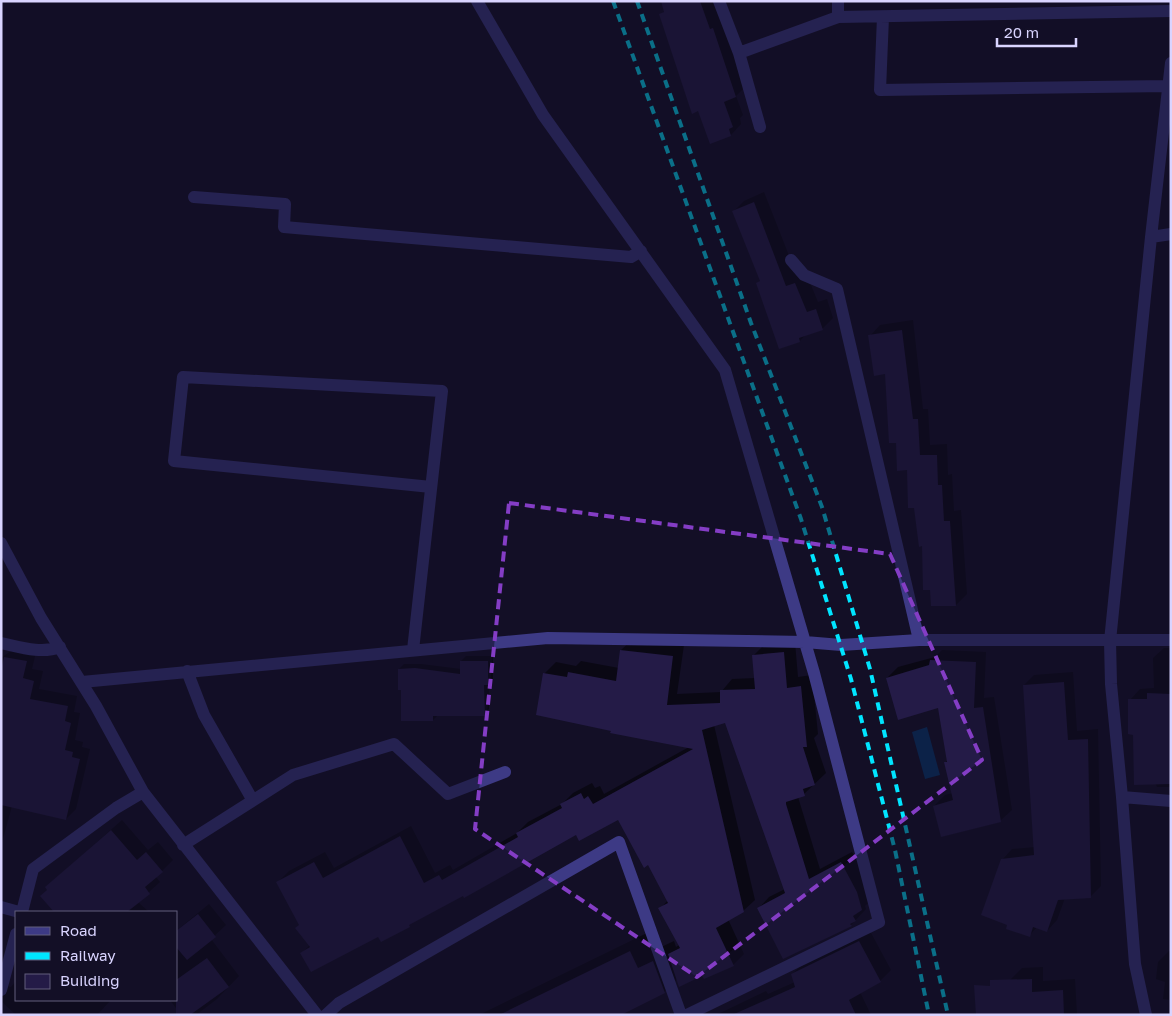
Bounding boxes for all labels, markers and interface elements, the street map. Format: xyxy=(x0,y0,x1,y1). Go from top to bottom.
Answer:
scale bar xyxy=(997,15,1076,47)
text: 20 m xyxy=(1004,23,1039,41)
legend xyxy=(15,911,178,1001)
text: Road xyxy=(60,921,97,939)
text: Railway xyxy=(60,946,116,964)
text: Building xyxy=(60,971,120,989)

